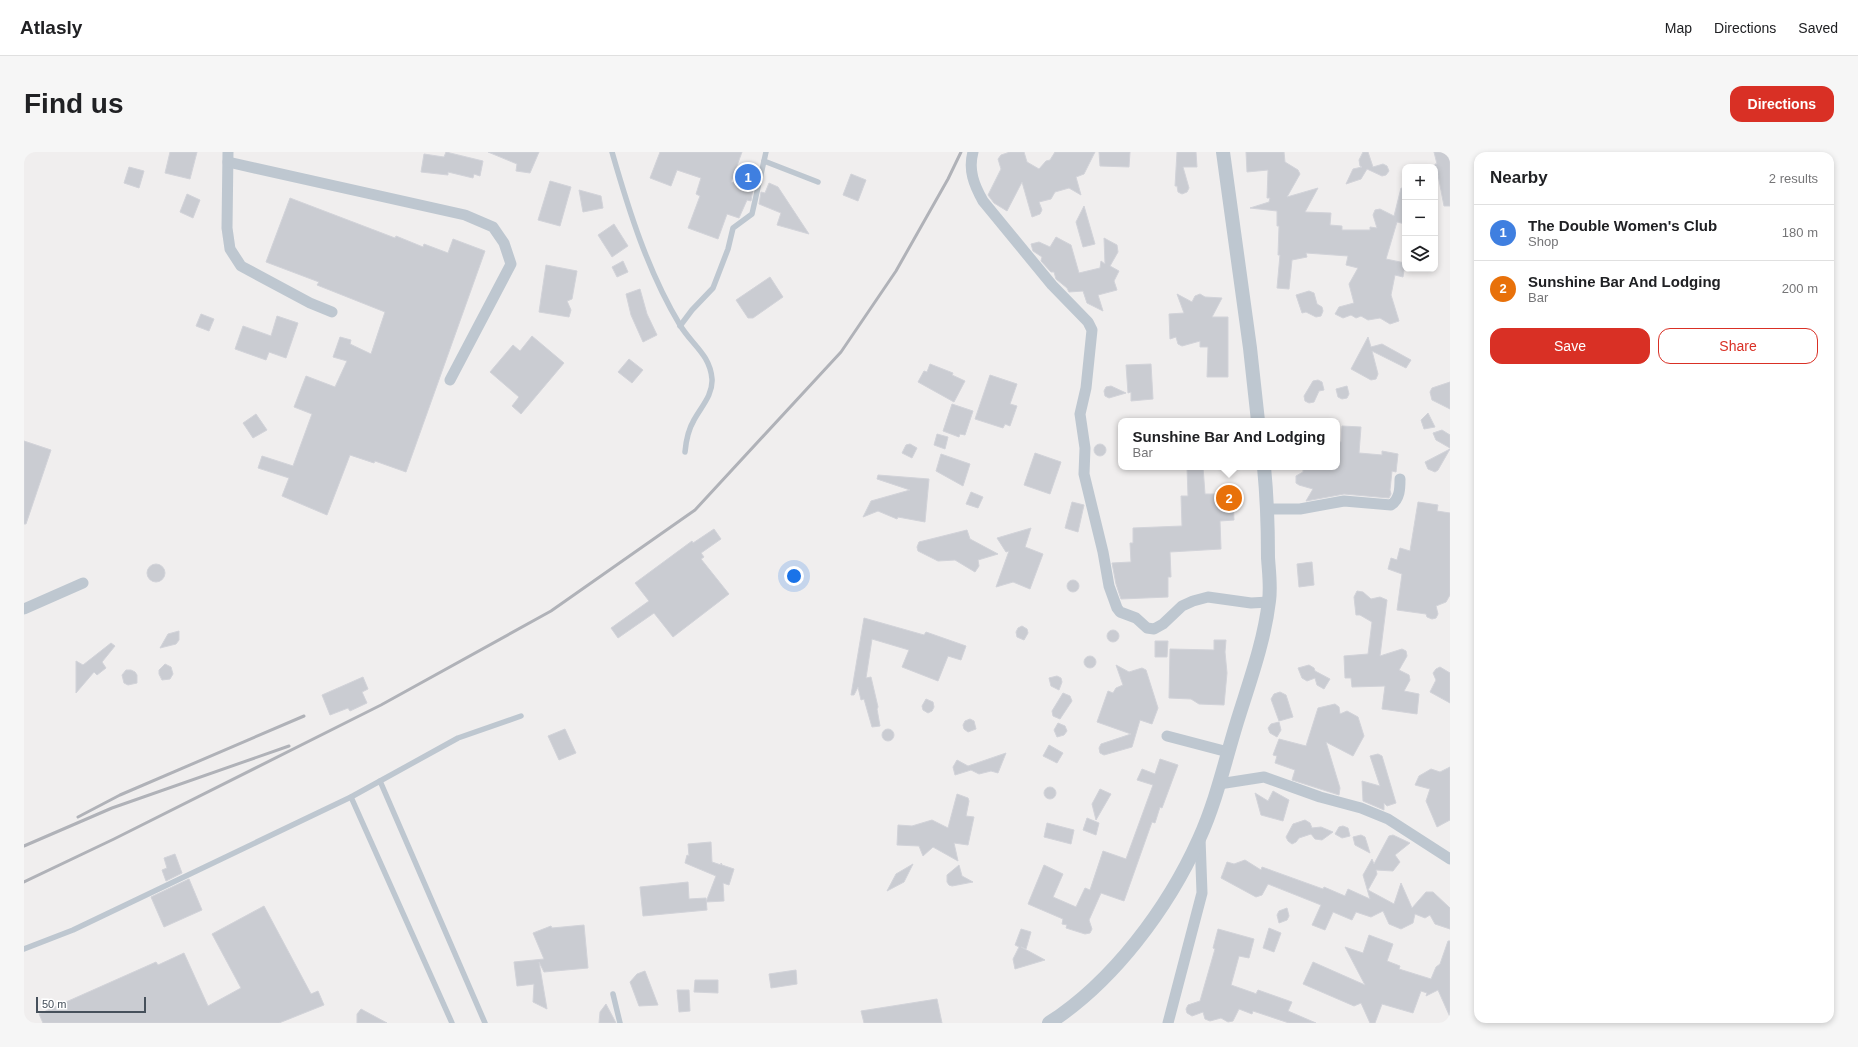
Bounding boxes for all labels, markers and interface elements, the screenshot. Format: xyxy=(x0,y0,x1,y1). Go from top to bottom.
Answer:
text: Atlasly xyxy=(20,17,82,38)
text: Map xyxy=(1665,20,1692,36)
text: Directions xyxy=(1714,20,1776,36)
text: Saved xyxy=(1798,20,1838,36)
button: Directions xyxy=(1730,86,1834,122)
text: Find us xyxy=(24,88,124,119)
pin: 1 xyxy=(735,162,761,192)
map controls xyxy=(1402,164,1438,272)
button: + xyxy=(1402,164,1438,200)
text: Nearby xyxy=(1490,168,1548,187)
text: 2 results xyxy=(1769,171,1818,186)
button: − xyxy=(1402,200,1438,236)
text: The Double Women's Club xyxy=(1528,217,1717,234)
text: 1 xyxy=(1499,225,1507,240)
text: 180 m xyxy=(1782,225,1818,240)
text: Shop xyxy=(1528,234,1558,249)
button: layers xyxy=(1402,236,1438,272)
text: Sunshine Bar And Lodging xyxy=(1528,273,1721,290)
text: 2 xyxy=(1499,281,1507,296)
text: 200 m xyxy=(1782,281,1818,296)
text: Bar xyxy=(1528,290,1548,305)
button: Save xyxy=(1490,328,1650,364)
button: Share xyxy=(1658,328,1818,364)
popup xyxy=(1118,418,1340,470)
text: Sunshine Bar And Lodging xyxy=(1133,428,1325,445)
text: Bar xyxy=(1133,445,1153,460)
pin: 2 xyxy=(1216,483,1242,513)
your location xyxy=(784,566,804,586)
scale bar xyxy=(36,995,146,1014)
text: 50 m xyxy=(42,998,66,1010)

